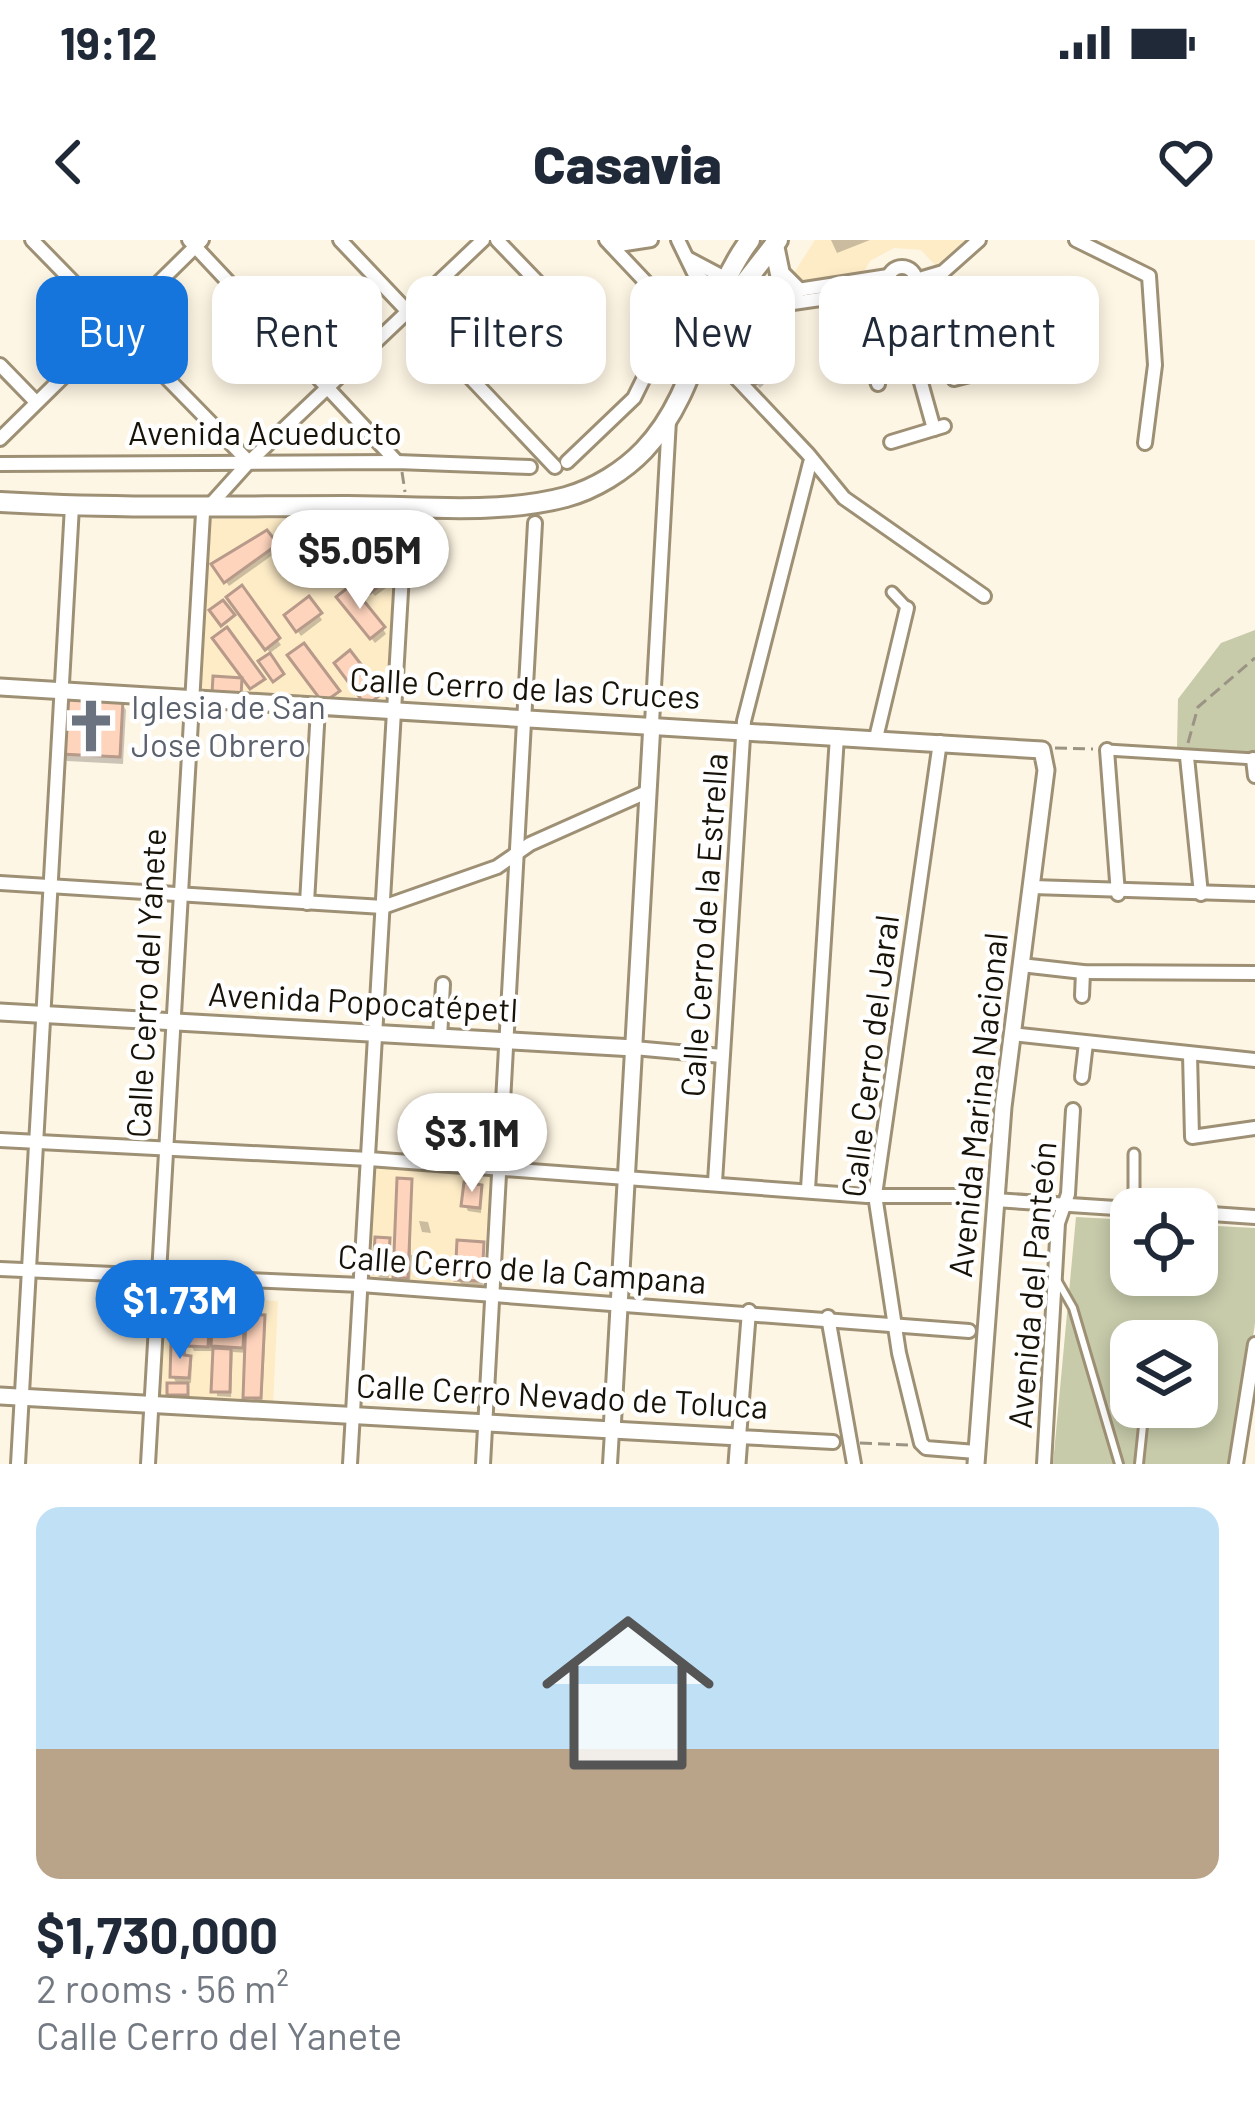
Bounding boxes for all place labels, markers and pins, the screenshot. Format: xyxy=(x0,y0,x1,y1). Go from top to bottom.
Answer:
pin: $5.05M xyxy=(262,510,458,612)
place label: Iglesia de San Jose Obrero xyxy=(131,686,326,764)
church icon: Iglesia de San Jose Obrero xyxy=(62,697,120,755)
pin: $3.1M xyxy=(388,1093,556,1195)
pin: $1.73M xyxy=(82,1260,278,1362)

